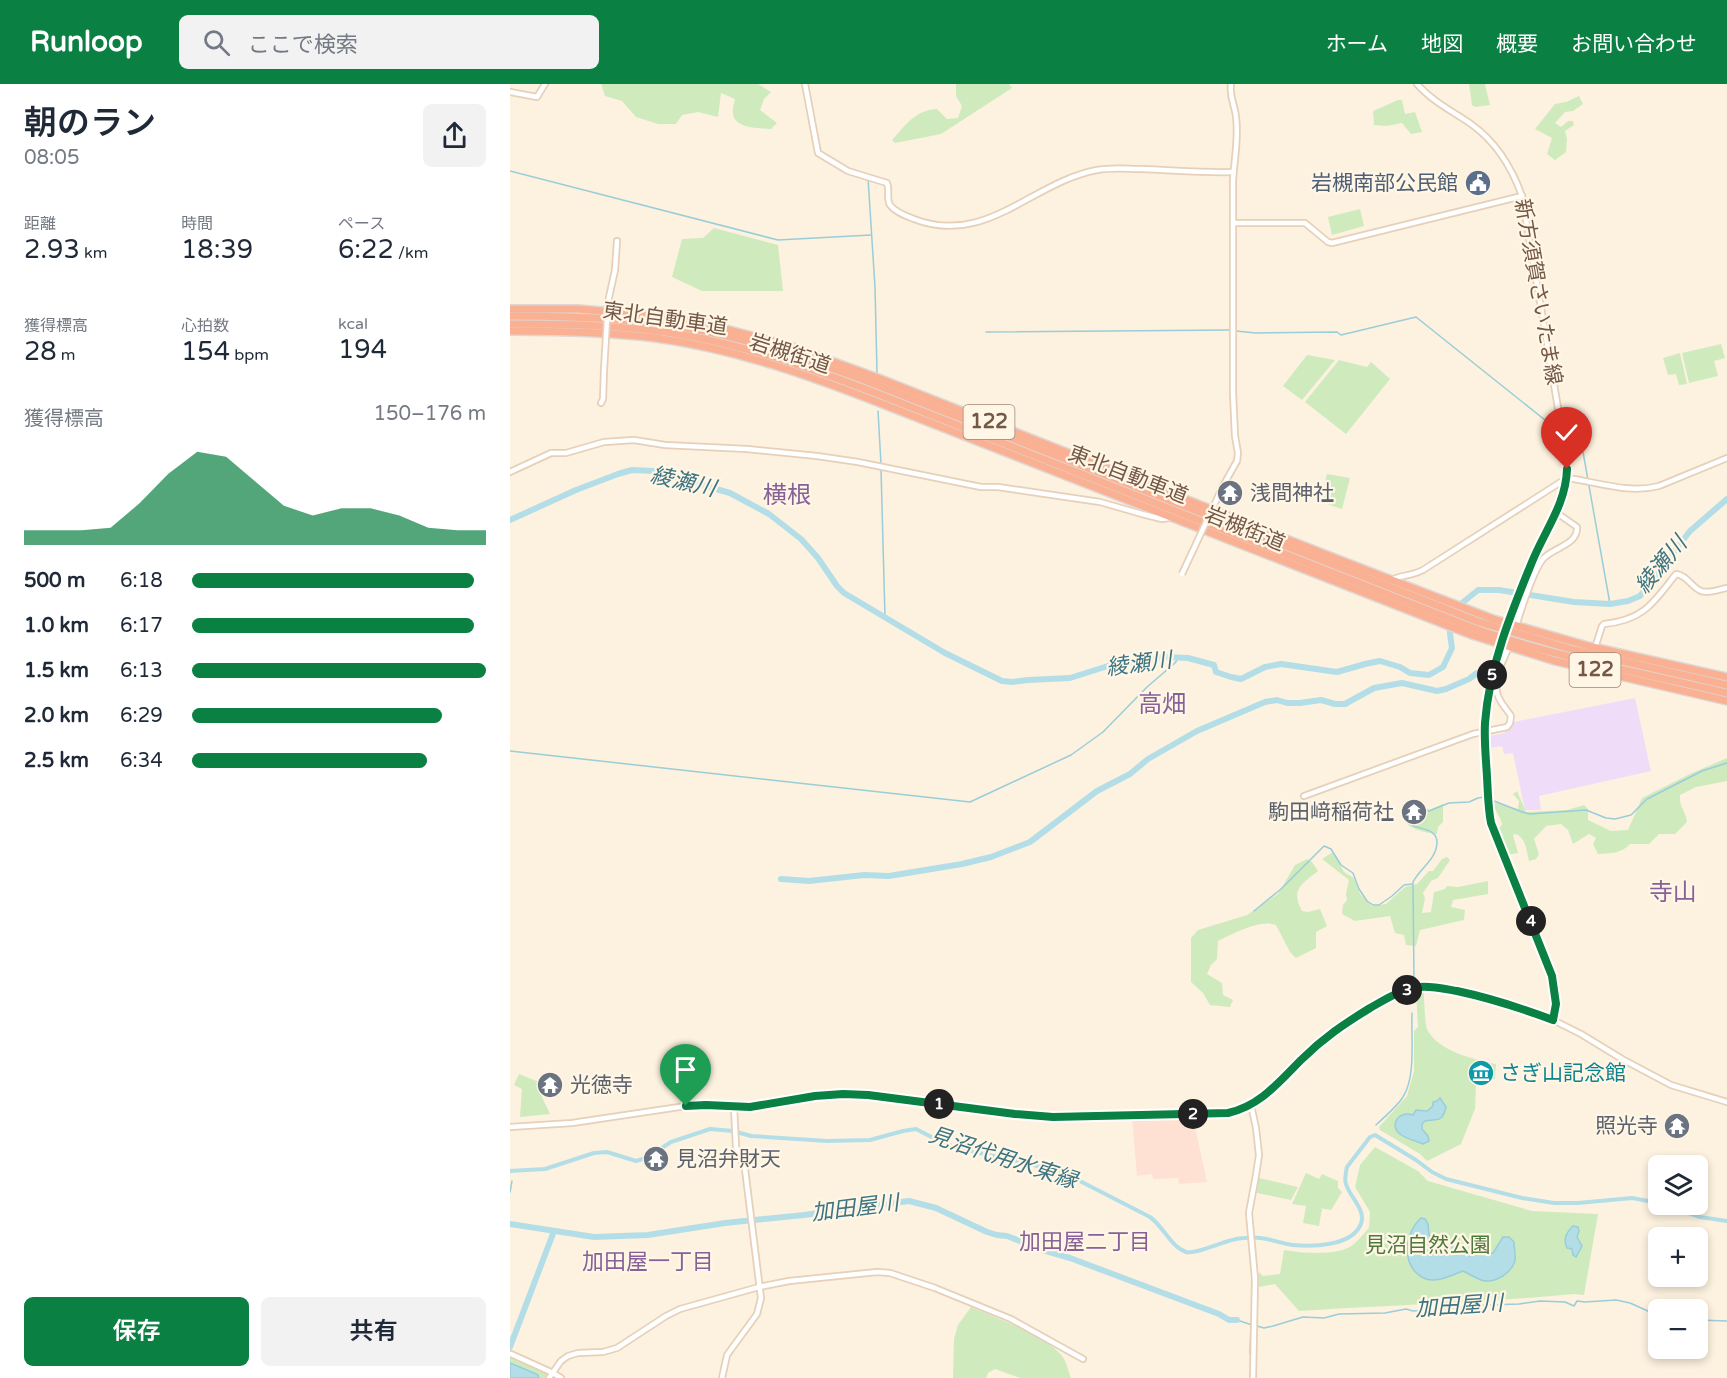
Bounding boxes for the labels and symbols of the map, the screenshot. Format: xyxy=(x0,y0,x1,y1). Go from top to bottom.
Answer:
public building icon: 岩槻南部公民館 xyxy=(1463,168,1493,198)
place label: 岩槻南部公民館 xyxy=(1311,171,1458,196)
street label: 新方須賀さいたま線 xyxy=(1509,197,1567,387)
street label: 東北自動車道 xyxy=(601,298,729,340)
street label: 岩槻街道 xyxy=(746,329,834,379)
road number: 122 xyxy=(964,405,1014,439)
pin xyxy=(1541,407,1592,469)
street label: 東北自動車道 xyxy=(1065,441,1191,509)
water label: 綾瀬川 xyxy=(648,462,720,503)
temple icon: 浅間神社 xyxy=(1215,478,1245,508)
district label: 横根 xyxy=(763,481,811,510)
place label: 浅間神社 xyxy=(1250,481,1334,506)
street label: 岩槻街道 xyxy=(1201,502,1289,556)
water label: 綾瀬川 xyxy=(1630,530,1693,599)
water label: 綾瀬川 xyxy=(1105,647,1175,681)
road number: 122 xyxy=(1570,653,1620,687)
pin: 5 xyxy=(1477,660,1507,690)
district label: 高畑 xyxy=(1138,690,1186,719)
temple icon: 駒田﨑稲荷社 xyxy=(1399,797,1429,827)
place label: 駒田﨑稲荷社 xyxy=(1268,800,1394,825)
district label: 寺山 xyxy=(1649,878,1697,907)
pin: 4 xyxy=(1516,906,1546,936)
pin: 3 xyxy=(1392,975,1422,1005)
pin xyxy=(660,1044,711,1106)
museum icon: さぎ山記念館 xyxy=(1466,1058,1496,1088)
place label: さぎ山記念館 xyxy=(1500,1061,1626,1086)
temple icon: 光徳寺 xyxy=(535,1070,565,1100)
place label: 光徳寺 xyxy=(570,1073,633,1098)
pin: 1 xyxy=(924,1089,954,1119)
pin: 2 xyxy=(1178,1099,1208,1129)
temple icon: 照光寺 xyxy=(1662,1111,1692,1141)
place label: 照光寺 xyxy=(1595,1114,1658,1139)
water label: 見沼代用水東縁 xyxy=(926,1122,1083,1195)
temple icon: 見沼弁財天 xyxy=(641,1144,671,1174)
place label: 見沼弁財天 xyxy=(676,1147,781,1172)
water label: 加田屋川 xyxy=(810,1189,902,1226)
district label: 加田屋二丁目 xyxy=(1019,1229,1151,1255)
park label: 見沼自然公園 xyxy=(1365,1233,1491,1258)
district label: 加田屋一丁目 xyxy=(582,1249,714,1275)
water label: 加田屋川 xyxy=(1414,1290,1506,1322)

